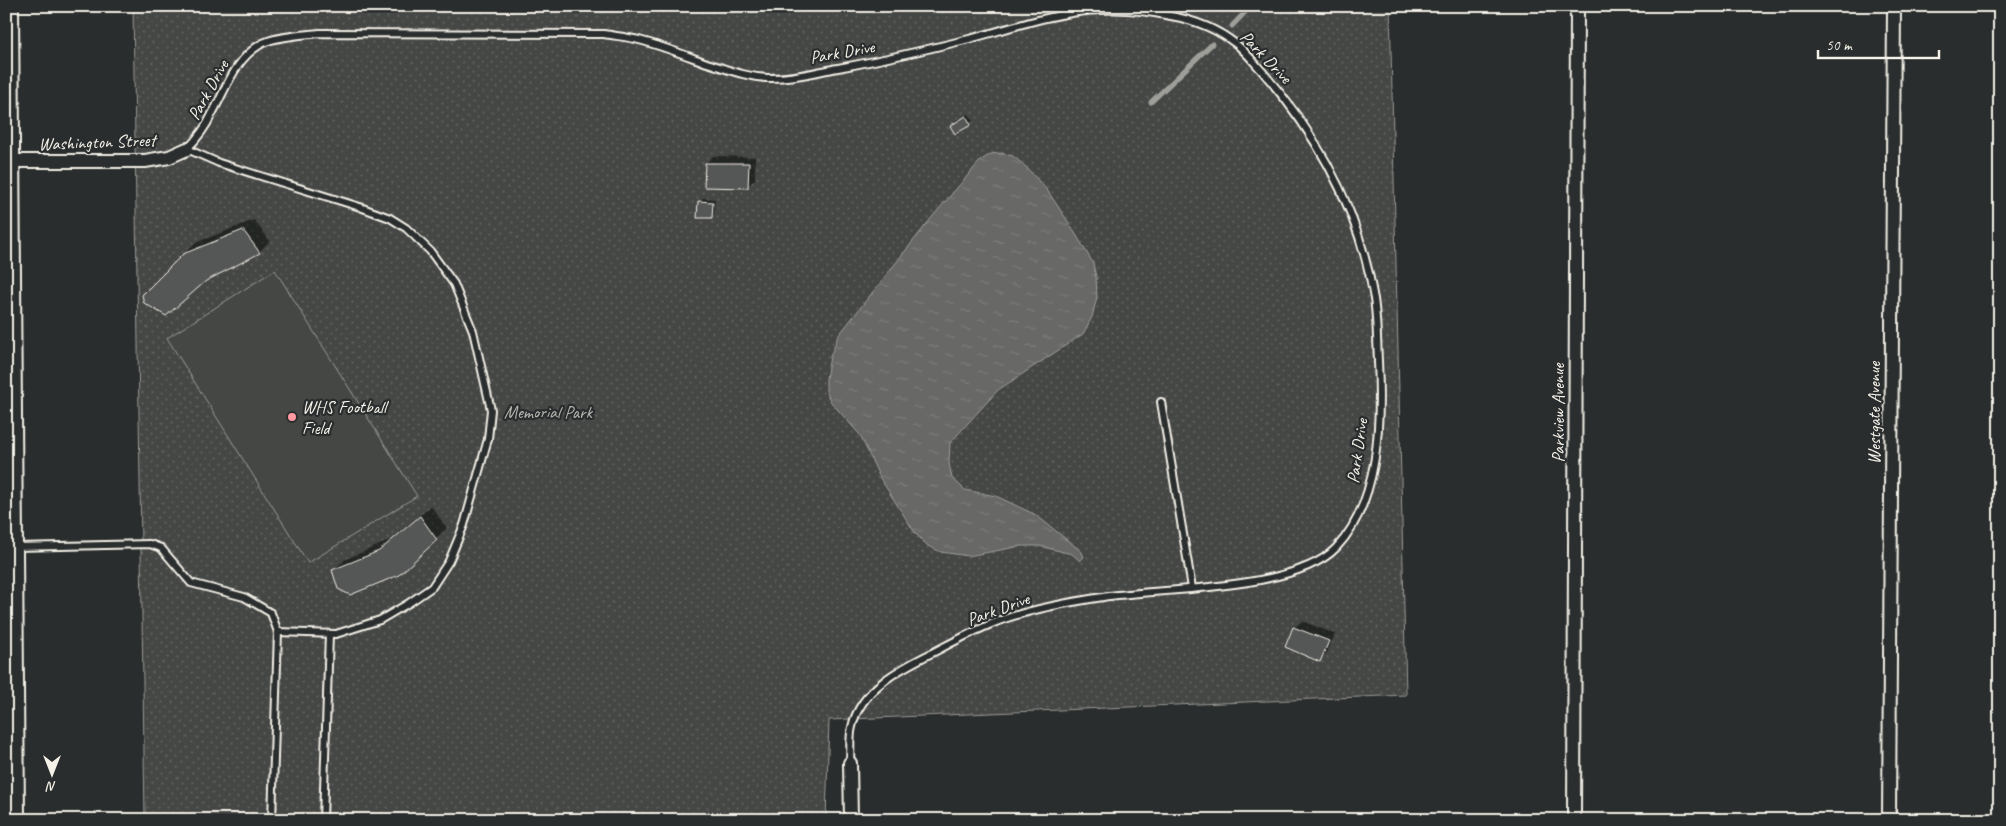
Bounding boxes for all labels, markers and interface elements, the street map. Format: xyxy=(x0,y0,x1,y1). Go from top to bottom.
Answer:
street label: Park Drive xyxy=(1236,26,1297,89)
scale bar xyxy=(1818,28,1940,60)
street label: Park Drive xyxy=(808,35,877,68)
text: 50 m xyxy=(1826,36,1853,55)
street label: Park Drive xyxy=(183,55,234,124)
street label: Washington Street xyxy=(38,129,159,155)
street label: Westgate Avenue xyxy=(1863,361,1885,464)
street label: Parkview Avenue xyxy=(1547,362,1569,462)
place label: WHS Football Field xyxy=(302,396,389,439)
park label: Memorial Park xyxy=(504,401,593,423)
marker: WHS Football Field xyxy=(286,411,298,423)
street label: Park Drive xyxy=(1342,416,1373,485)
street label: Park Drive xyxy=(964,587,1033,630)
north arrow xyxy=(28,748,78,798)
text: N xyxy=(45,778,56,795)

